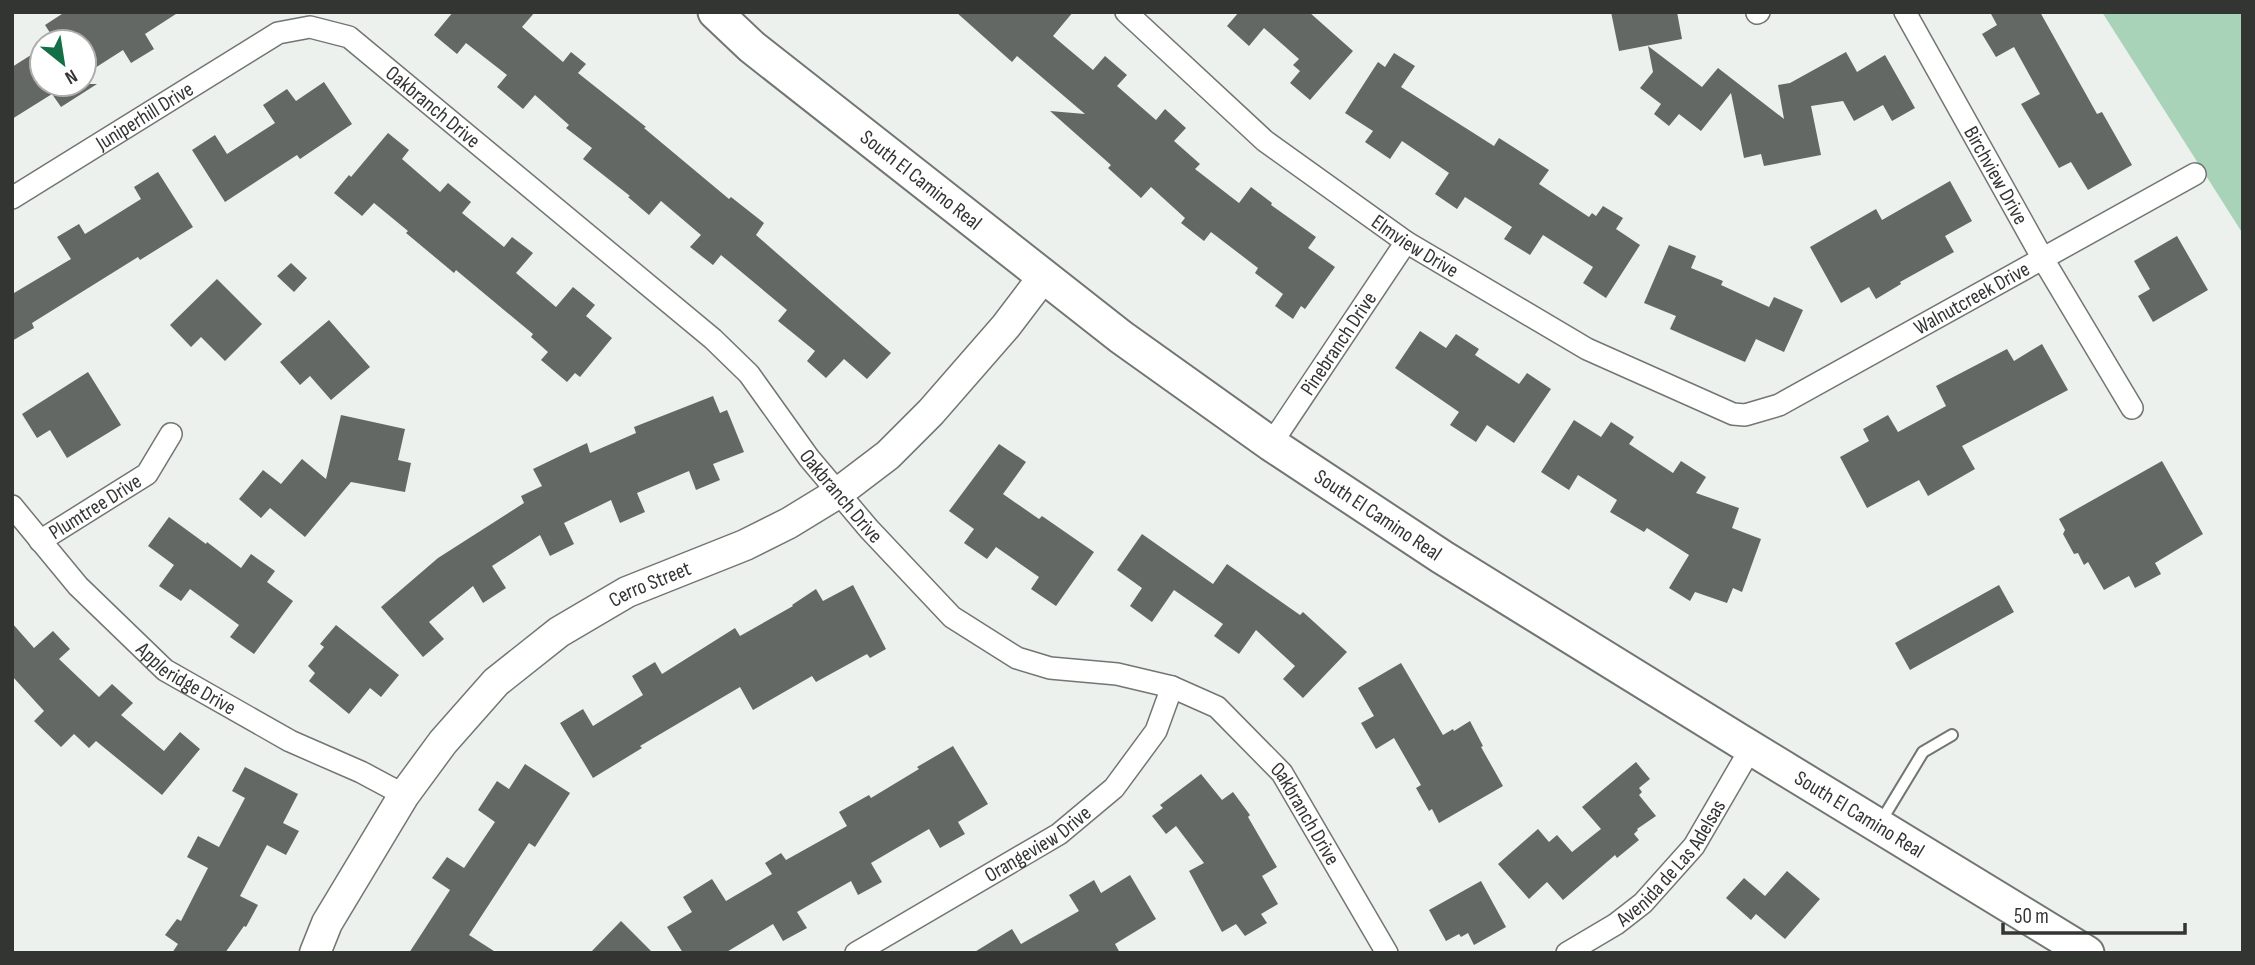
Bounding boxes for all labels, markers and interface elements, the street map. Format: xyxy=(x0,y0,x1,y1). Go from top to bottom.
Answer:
north arrow xyxy=(28,28,98,98)
street label: Oakbranch Drive xyxy=(380,61,485,154)
text: N xyxy=(61,64,81,89)
street label: Juniperhill Drive xyxy=(91,77,198,156)
street label: Birchview Drive xyxy=(1958,122,2033,229)
street label: South El Camino Real xyxy=(855,125,986,236)
street label: Elmview Drive xyxy=(1367,209,1463,283)
street label: Walnutcreek Drive xyxy=(1910,256,2034,340)
street label: Pinebranch Drive xyxy=(1295,287,1382,400)
street label: Oakbranch Drive xyxy=(794,445,888,548)
street label: South El Camino Real xyxy=(1310,464,1446,566)
street label: Plumtree Drive xyxy=(45,469,146,545)
street label: Cerro Street xyxy=(604,556,694,613)
street label: Appleridge Drive xyxy=(130,636,240,721)
street label: Oakbranch Drive xyxy=(1265,757,1345,870)
street label: South El Camino Real xyxy=(1790,766,1929,864)
street label: Avenida de Las Adelsas xyxy=(1611,795,1731,933)
street label: Orangeview Drive xyxy=(980,801,1096,888)
scale bar xyxy=(2003,892,2185,936)
text: 50 m xyxy=(2014,904,2049,929)

